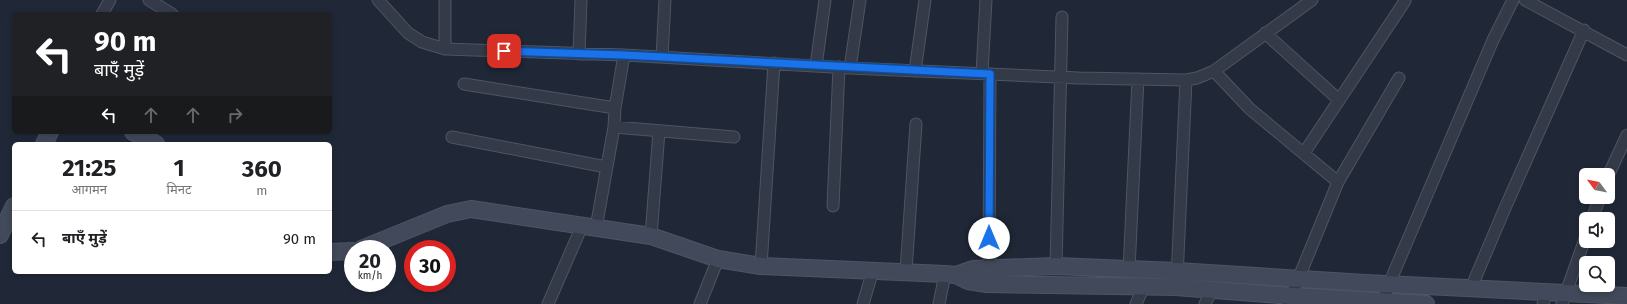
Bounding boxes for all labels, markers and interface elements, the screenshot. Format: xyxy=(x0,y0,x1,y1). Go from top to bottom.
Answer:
text: 90 m xyxy=(94,25,156,58)
icon: left xyxy=(28,28,80,80)
pin xyxy=(487,34,521,68)
icon: arrive xyxy=(493,40,515,62)
text: बाएँ मुड़ें xyxy=(94,59,144,81)
icon: left xyxy=(98,104,120,126)
icon: ahead xyxy=(140,104,162,126)
icon: ahead xyxy=(182,104,204,126)
icon: right xyxy=(224,104,246,126)
text: 21:25 xyxy=(62,154,116,182)
text: 1 xyxy=(173,154,185,182)
text: 360 xyxy=(242,155,282,183)
north arrow xyxy=(1579,168,1615,204)
map controls xyxy=(1579,168,1615,292)
text: आगमन xyxy=(71,182,107,197)
text: मिनट xyxy=(167,182,191,197)
text: m xyxy=(256,183,267,198)
button: sound xyxy=(1579,212,1615,248)
position arrow xyxy=(968,217,1010,259)
icon: left xyxy=(28,228,50,250)
text: बाएँ मुड़ें xyxy=(62,229,107,247)
text: 90 m xyxy=(283,230,316,248)
speed limit sign: 30 xyxy=(404,240,456,292)
text: 20 xyxy=(359,249,381,273)
button: search xyxy=(1579,256,1615,292)
text: km/h xyxy=(358,270,382,282)

